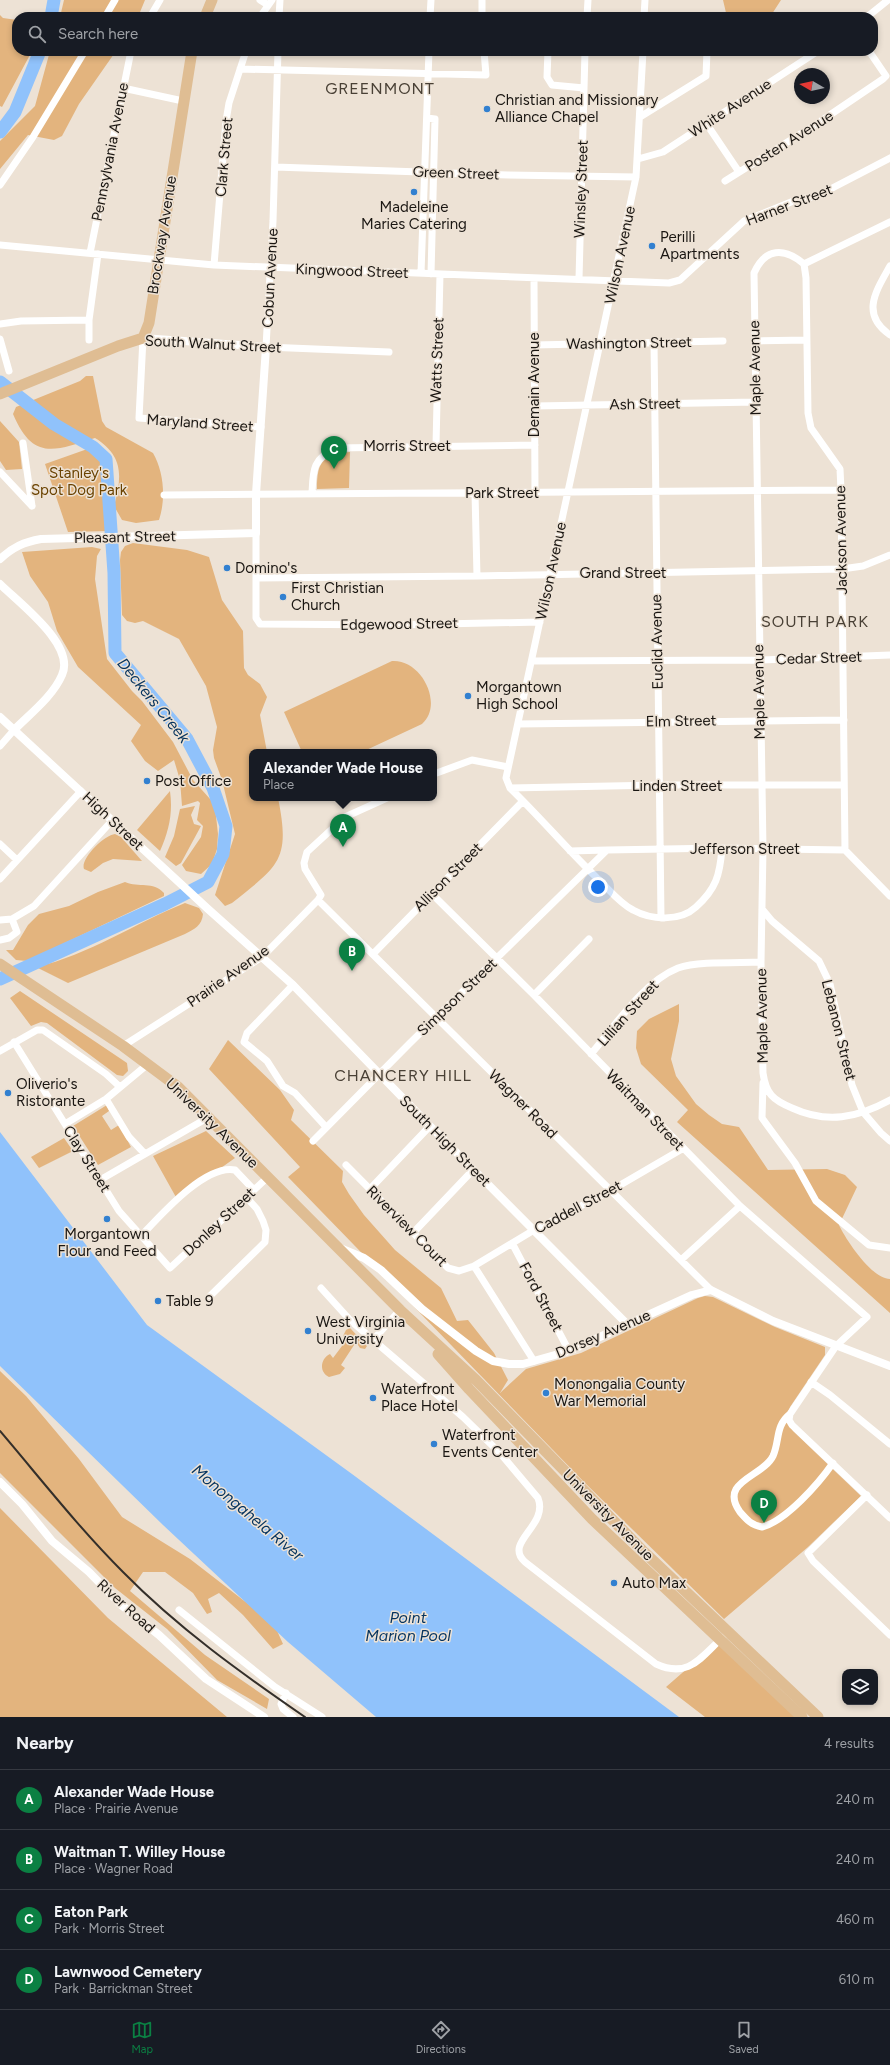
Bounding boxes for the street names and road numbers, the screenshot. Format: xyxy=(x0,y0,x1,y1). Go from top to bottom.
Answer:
street label: White Avenue xyxy=(685,75,775,141)
street label: Pennsylvania Avenue xyxy=(88,81,132,223)
street label: Posten Avenue xyxy=(741,107,837,175)
street label: Clark Street xyxy=(212,116,236,198)
street label: Winsley Street xyxy=(570,139,592,238)
street label: Green Street xyxy=(412,162,500,184)
street label: Brockway Avenue xyxy=(144,174,180,296)
street label: Harner Street xyxy=(743,180,835,230)
street label: Wilson Avenue xyxy=(601,204,639,306)
street label: Cobun Avenue xyxy=(258,228,282,328)
street label: Kingwood Street xyxy=(295,260,409,282)
street label: Watts Street xyxy=(427,317,447,403)
street label: Maple Avenue xyxy=(745,320,765,416)
street label: South Walnut Street xyxy=(144,331,282,357)
street label: Demain Avenue xyxy=(525,332,543,438)
street label: Washington Street xyxy=(566,333,692,353)
street label: Ash Street xyxy=(609,394,681,414)
street label: Maryland Street xyxy=(146,410,254,436)
street label: Morris Street xyxy=(363,437,451,455)
street label: Park Street xyxy=(465,484,539,502)
street label: Jackson Avenue xyxy=(831,485,851,595)
street label: Wilson Avenue xyxy=(532,520,570,622)
street label: Pleasant Street xyxy=(74,527,177,547)
street label: Grand Street xyxy=(580,564,667,582)
street label: Euclid Avenue xyxy=(647,594,667,690)
street label: Edgewood Street xyxy=(340,614,458,634)
street label: Maple Avenue xyxy=(749,644,769,740)
street label: Cedar Street xyxy=(776,647,863,668)
street label: Elm Street xyxy=(646,711,717,731)
street label: Linden Street xyxy=(632,777,723,795)
street label: High Street xyxy=(78,788,148,854)
street label: Allison Street xyxy=(410,839,486,915)
street label: Jefferson Street xyxy=(690,840,800,858)
street label: Prairie Avenue xyxy=(184,941,272,1011)
street label: Simpson Street xyxy=(413,954,501,1040)
street label: Maple Avenue xyxy=(752,968,772,1064)
street label: Lillian Street xyxy=(594,976,663,1050)
street label: Lebanon Street xyxy=(818,978,860,1083)
street label: Wagner Road xyxy=(485,1066,561,1142)
street label: Waitman Street xyxy=(602,1066,688,1154)
street label: University Avenue xyxy=(162,1074,262,1172)
street label: South High Street xyxy=(396,1092,495,1191)
street label: Clay Street xyxy=(59,1122,115,1196)
street label: Caddell Street xyxy=(531,1176,625,1238)
street label: Riverview Court xyxy=(363,1182,451,1270)
street label: Donley Street xyxy=(179,1184,259,1260)
street label: Ford Street xyxy=(515,1259,567,1335)
street label: Dorsey Avenue xyxy=(553,1306,653,1362)
street label: University Avenue xyxy=(559,1466,657,1564)
street label: River Road xyxy=(93,1575,159,1637)

